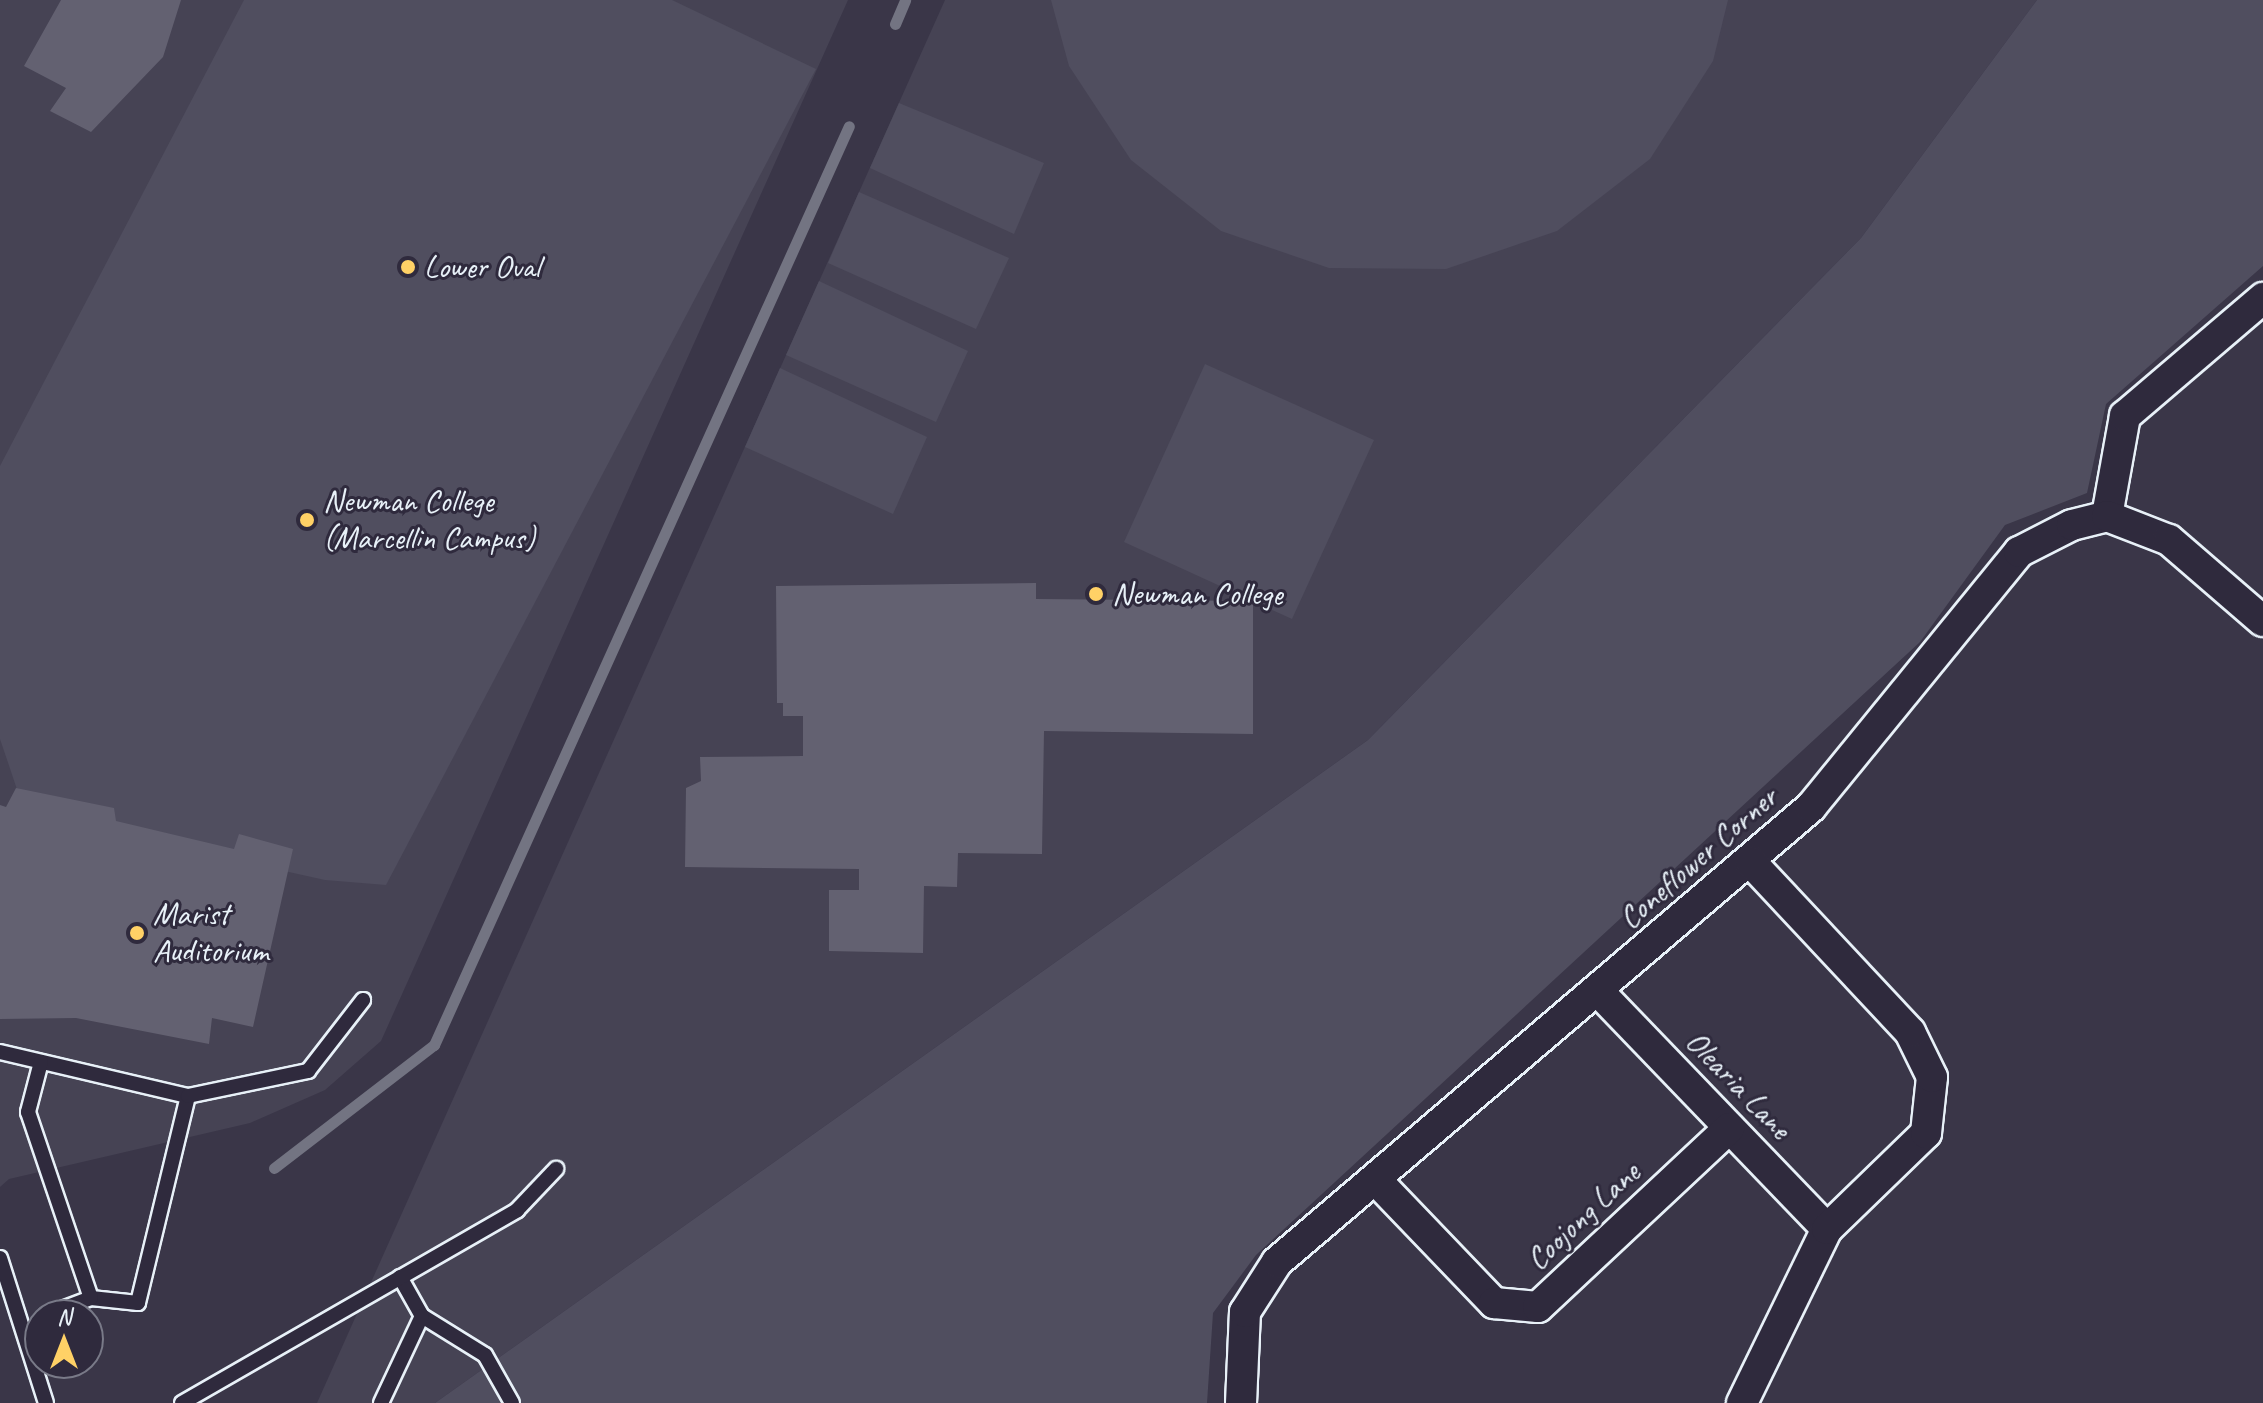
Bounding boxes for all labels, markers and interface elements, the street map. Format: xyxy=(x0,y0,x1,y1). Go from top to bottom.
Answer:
place label: Lower Oval xyxy=(424,248,541,286)
marker: Lower Oval xyxy=(399,258,417,276)
place label: Newman College (Marcellin Campus) xyxy=(323,483,535,558)
marker: Newman College (Marcellin Campus) xyxy=(298,511,316,529)
place label: Newman College xyxy=(1112,575,1282,613)
marker: Newman College xyxy=(1087,585,1105,603)
street label: Coneflower Corner xyxy=(1611,779,1785,937)
place label: Marist Auditorium xyxy=(153,896,268,971)
marker: Marist Auditorium xyxy=(128,924,146,942)
street label: Olearia Lane xyxy=(1677,1022,1799,1148)
street label: Coojong Lane xyxy=(1518,1154,1648,1278)
north arrow xyxy=(24,1299,104,1379)
text: N xyxy=(57,1303,71,1331)

